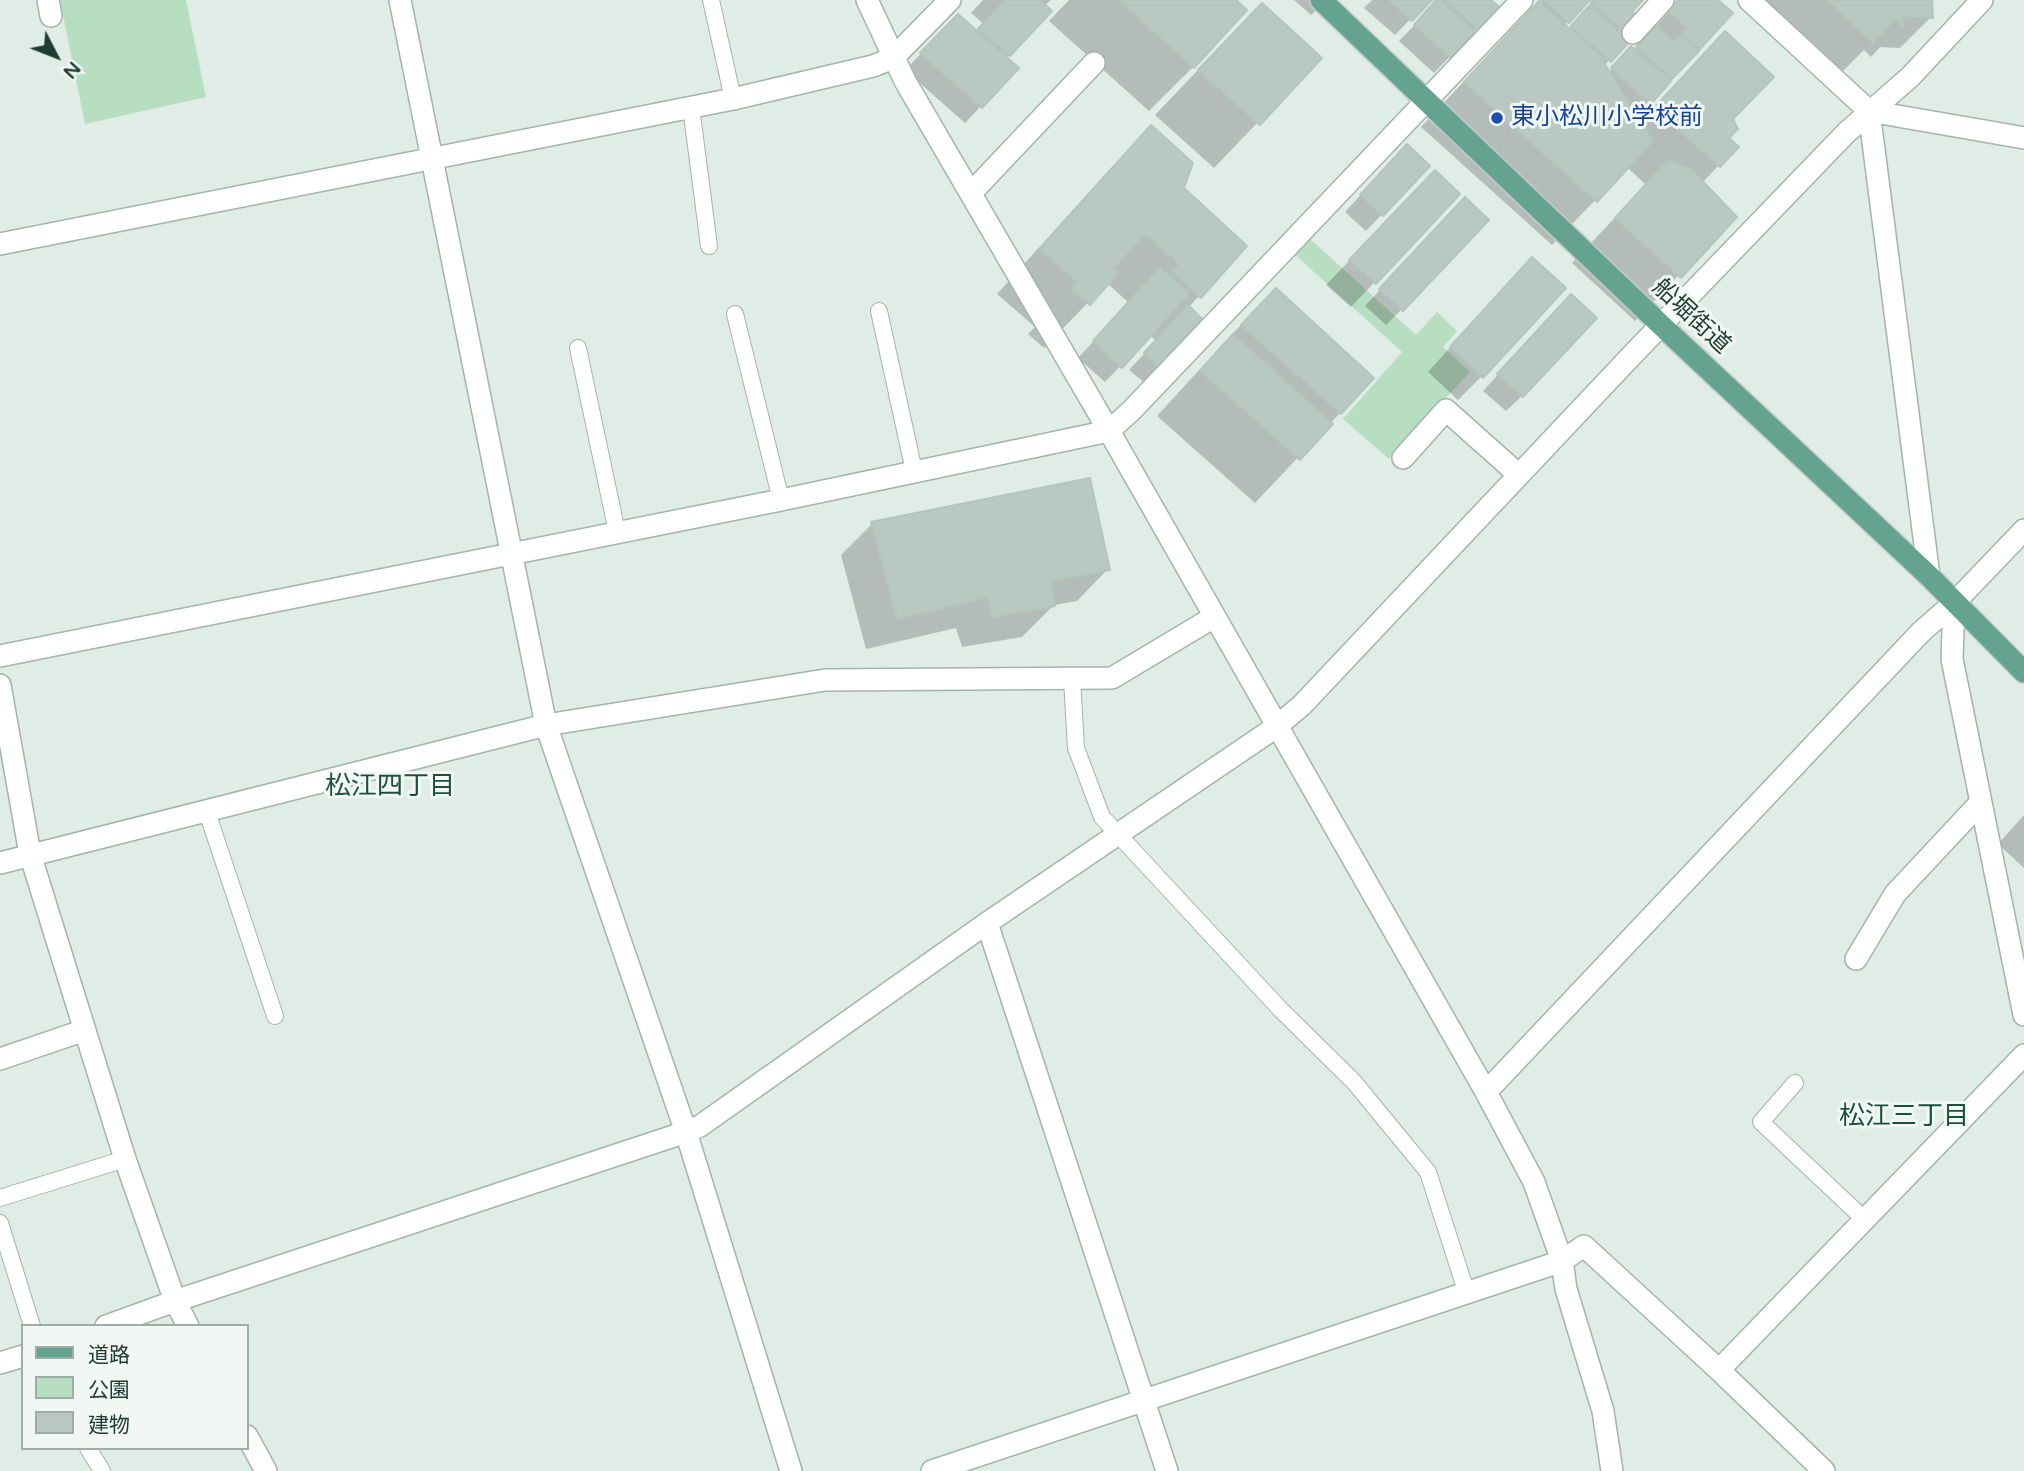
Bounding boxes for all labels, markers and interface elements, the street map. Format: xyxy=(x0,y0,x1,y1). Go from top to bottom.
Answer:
north arrow xyxy=(21,21,91,91)
text: N xyxy=(58,57,85,83)
place label: 東小松川小学校前 xyxy=(1511,104,1703,132)
marker: 東小松川小学校前 xyxy=(1489,110,1505,126)
street label: 船堀街道 xyxy=(1646,274,1736,360)
district label: 松江四丁目 xyxy=(325,771,455,803)
district label: 松江三丁目 xyxy=(1839,1101,1969,1133)
legend xyxy=(21,1324,248,1450)
text: 道路 xyxy=(88,1343,130,1368)
text: 公園 xyxy=(88,1378,130,1403)
text: 建物 xyxy=(88,1413,130,1438)

